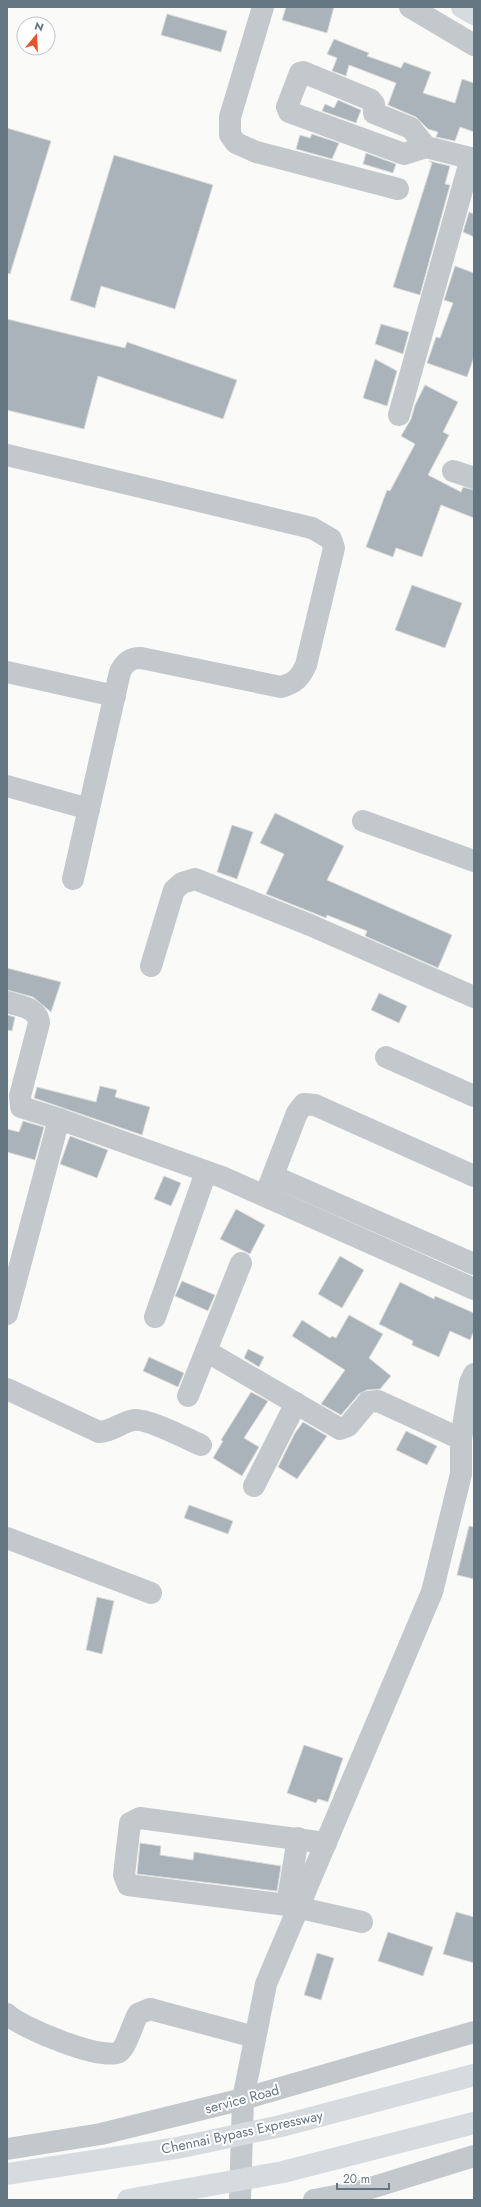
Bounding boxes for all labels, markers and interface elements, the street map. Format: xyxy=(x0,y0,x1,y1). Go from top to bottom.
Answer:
north arrow xyxy=(16,16,56,56)
text: N xyxy=(32,18,46,35)
street label: service Road xyxy=(203,2079,281,2119)
street label: Chennai Bypass Expressway xyxy=(159,2105,325,2159)
scale bar xyxy=(337,2165,389,2191)
text: 20 m xyxy=(343,2170,370,2188)

